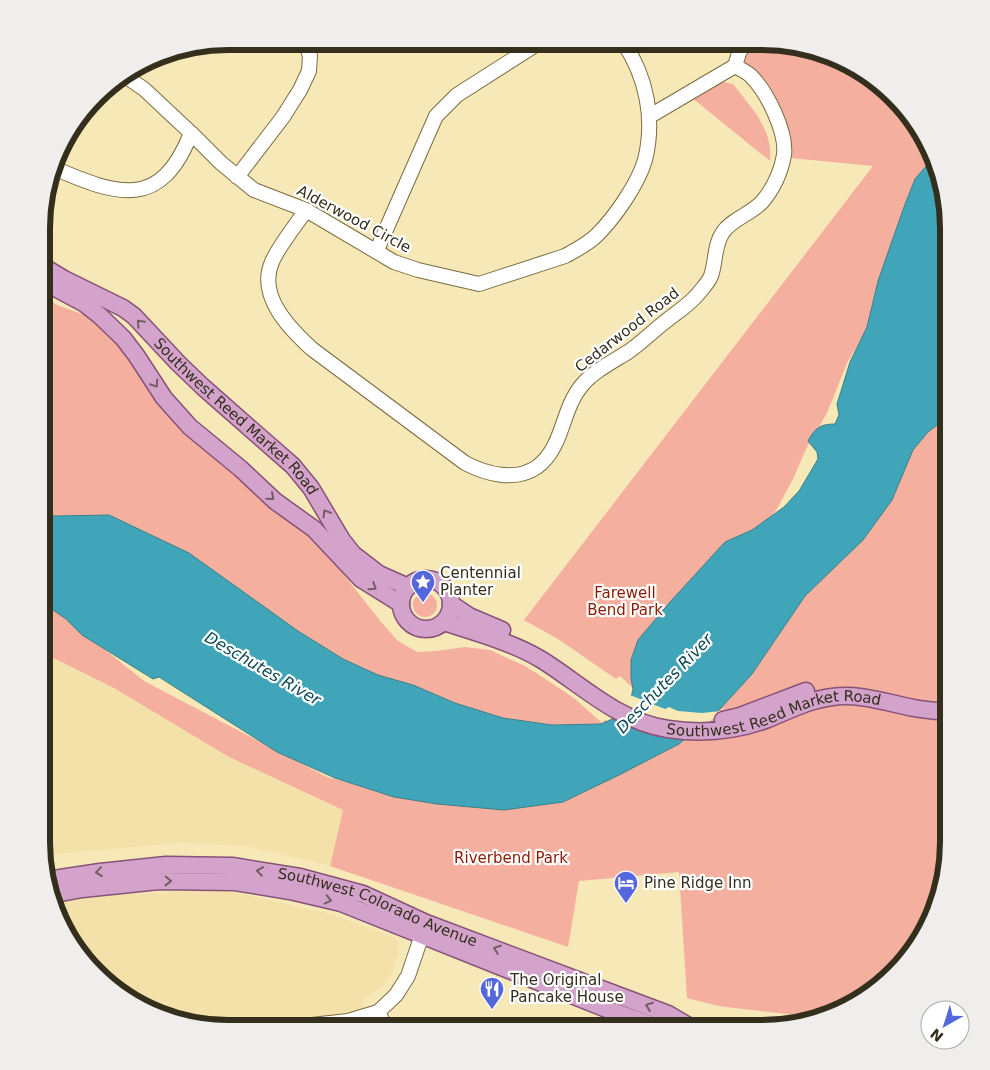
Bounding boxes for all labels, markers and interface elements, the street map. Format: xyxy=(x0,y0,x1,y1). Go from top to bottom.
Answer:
street label: Alderwood Circle xyxy=(294,181,414,257)
street label: Cedarwood Road xyxy=(571,284,683,376)
one-way arrow xyxy=(137,319,146,328)
street label: Southwest Reed Market Road xyxy=(150,334,322,498)
one-way arrow xyxy=(149,379,158,388)
one-way arrow xyxy=(265,492,274,501)
one-way arrow xyxy=(323,510,332,519)
place label: Centennial Planter xyxy=(440,564,521,599)
place icon: Centennial Planter xyxy=(410,569,436,603)
one-way arrow xyxy=(367,581,376,590)
park label: Farewell Bend Park xyxy=(587,584,663,619)
water label: Deschutes River xyxy=(201,628,325,710)
water label: Deschutes River xyxy=(612,629,718,737)
street label: Southwest Reed Market Road xyxy=(665,687,883,740)
park label: Riverbend Park xyxy=(454,849,568,867)
street label: Southwest Colorado Avenue xyxy=(276,865,480,951)
one-way arrow xyxy=(94,866,102,877)
one-way arrow xyxy=(256,866,265,876)
hotel icon: Pine Ridge Inn xyxy=(613,870,639,904)
place label: Pine Ridge Inn xyxy=(644,874,751,892)
one-way arrow xyxy=(164,876,172,886)
one-way arrow xyxy=(324,894,333,905)
one-way arrow xyxy=(493,945,501,955)
place label: The Original Pancake House xyxy=(509,971,624,1006)
restaurant icon: The Original Pancake House xyxy=(479,976,505,1010)
north arrow xyxy=(920,1000,970,1050)
one-way arrow xyxy=(645,1002,654,1012)
text: N xyxy=(927,1025,946,1045)

